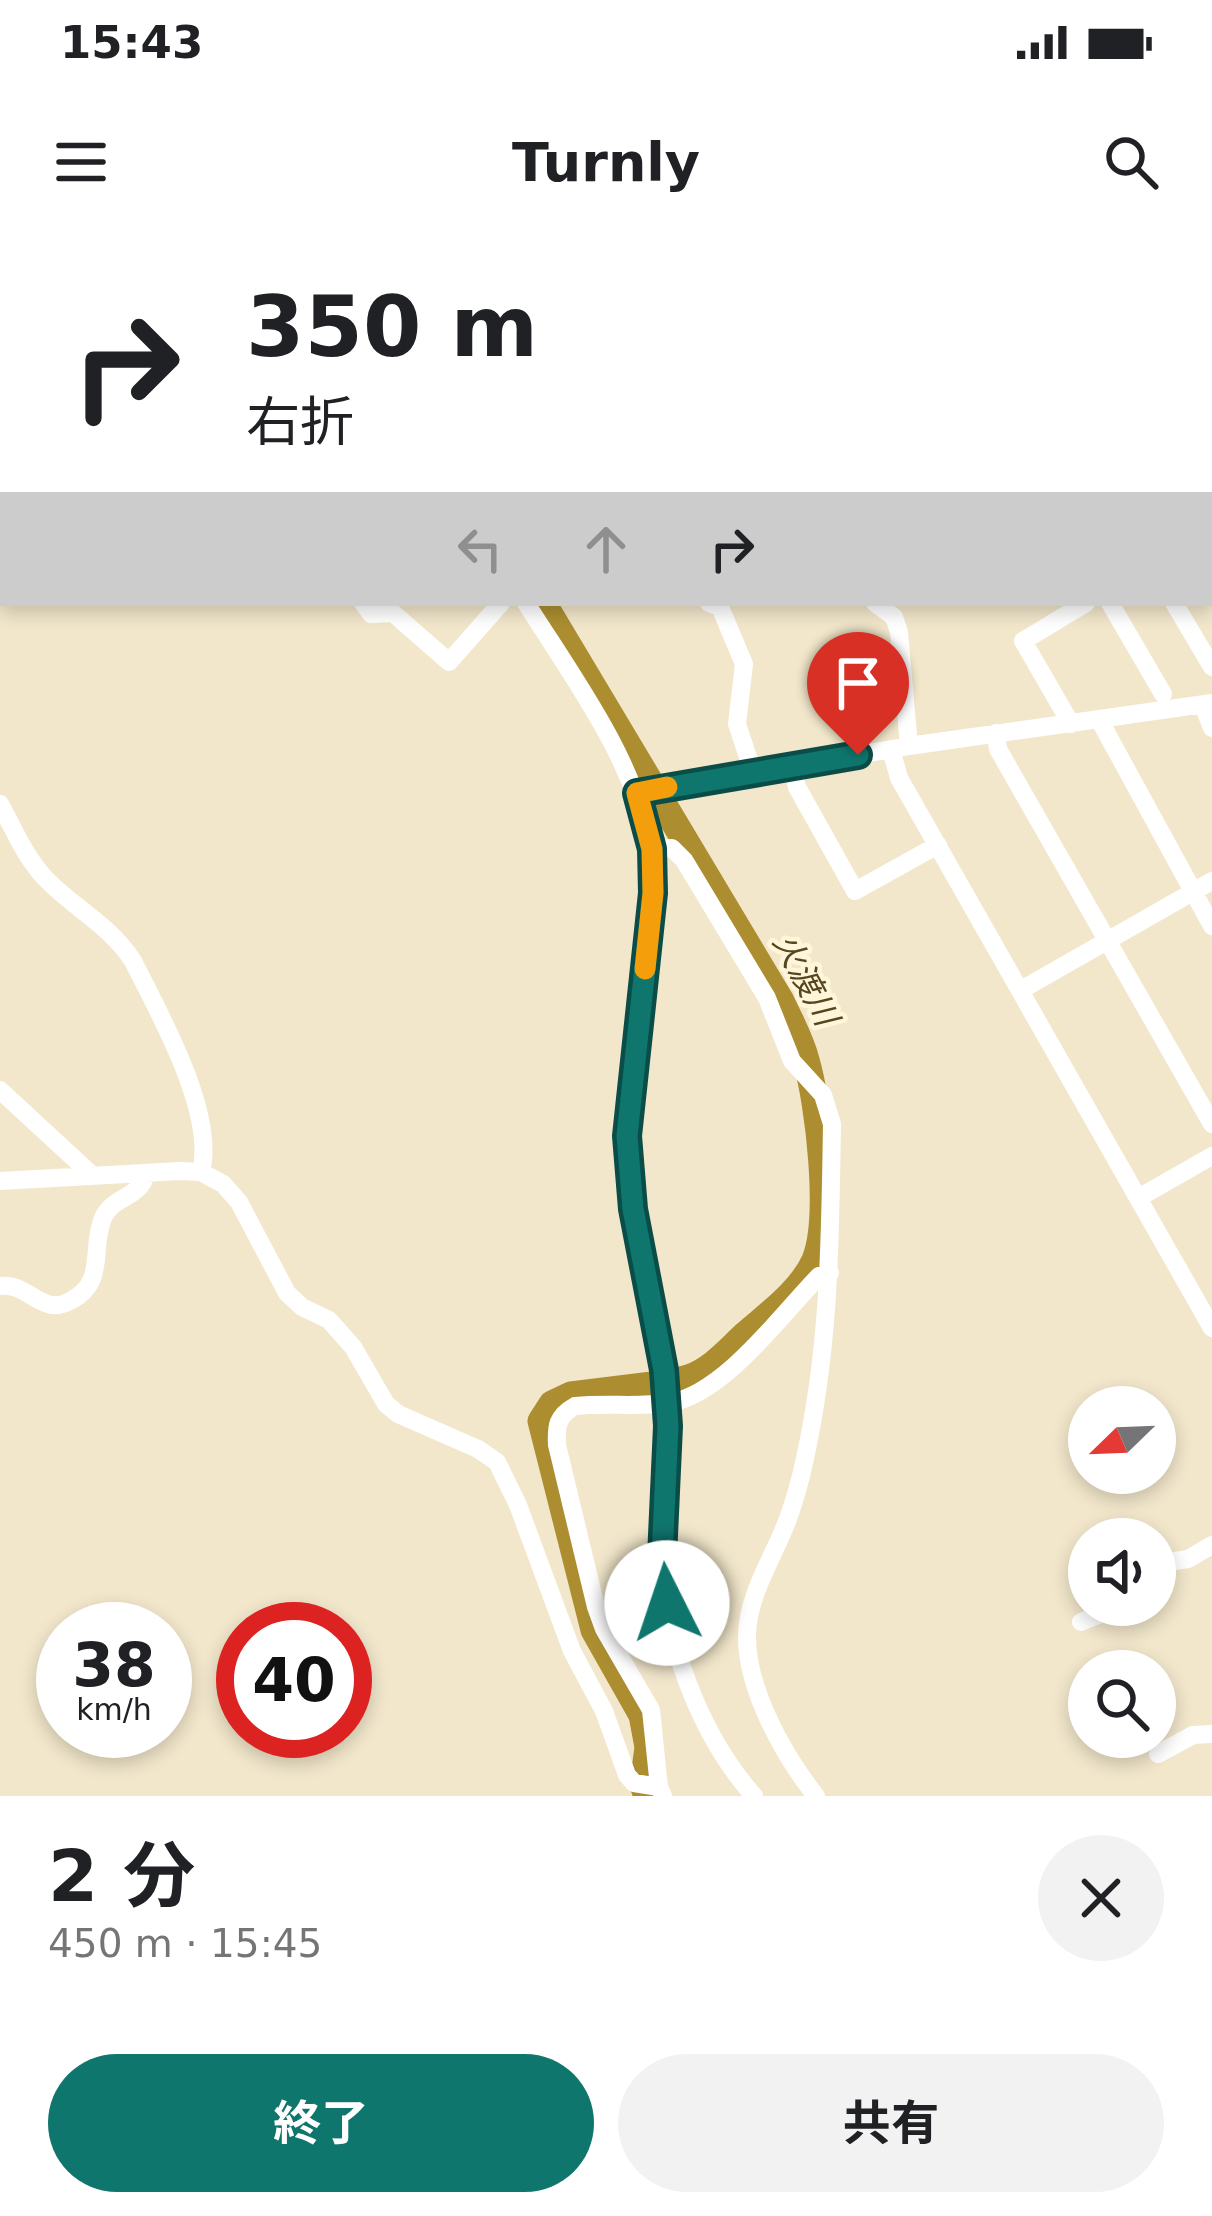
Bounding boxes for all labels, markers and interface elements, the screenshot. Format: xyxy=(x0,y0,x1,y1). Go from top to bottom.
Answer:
text: 15:43 xyxy=(60,16,203,69)
icon: menu xyxy=(48,129,114,195)
icon: search xyxy=(1098,129,1164,195)
text: Turnly xyxy=(512,131,700,194)
text: 350 m xyxy=(246,278,538,376)
icon: right xyxy=(48,288,204,444)
text: 右折 xyxy=(246,391,354,454)
icon: left xyxy=(447,516,513,582)
icon: ahead xyxy=(573,516,639,582)
icon: right xyxy=(699,516,765,582)
pin xyxy=(807,632,909,755)
icon: arrive xyxy=(825,650,891,716)
water label: 火渡川 xyxy=(766,926,848,1035)
north arrow xyxy=(1068,1386,1176,1494)
map controls xyxy=(1068,1386,1176,1758)
button: sound xyxy=(1068,1518,1176,1626)
position arrow xyxy=(604,1540,730,1666)
speed limit sign: 40 xyxy=(216,1602,372,1758)
text: 38 xyxy=(72,1630,156,1700)
button: search xyxy=(1068,1650,1176,1758)
text: km/h xyxy=(76,1692,152,1727)
text: 2 分 xyxy=(48,1834,195,1918)
button: close xyxy=(1038,1835,1164,1961)
text: 450 m · 15:45 xyxy=(48,1921,322,1966)
button: 終了 xyxy=(48,2054,594,2192)
button: 共有 xyxy=(618,2054,1164,2192)

